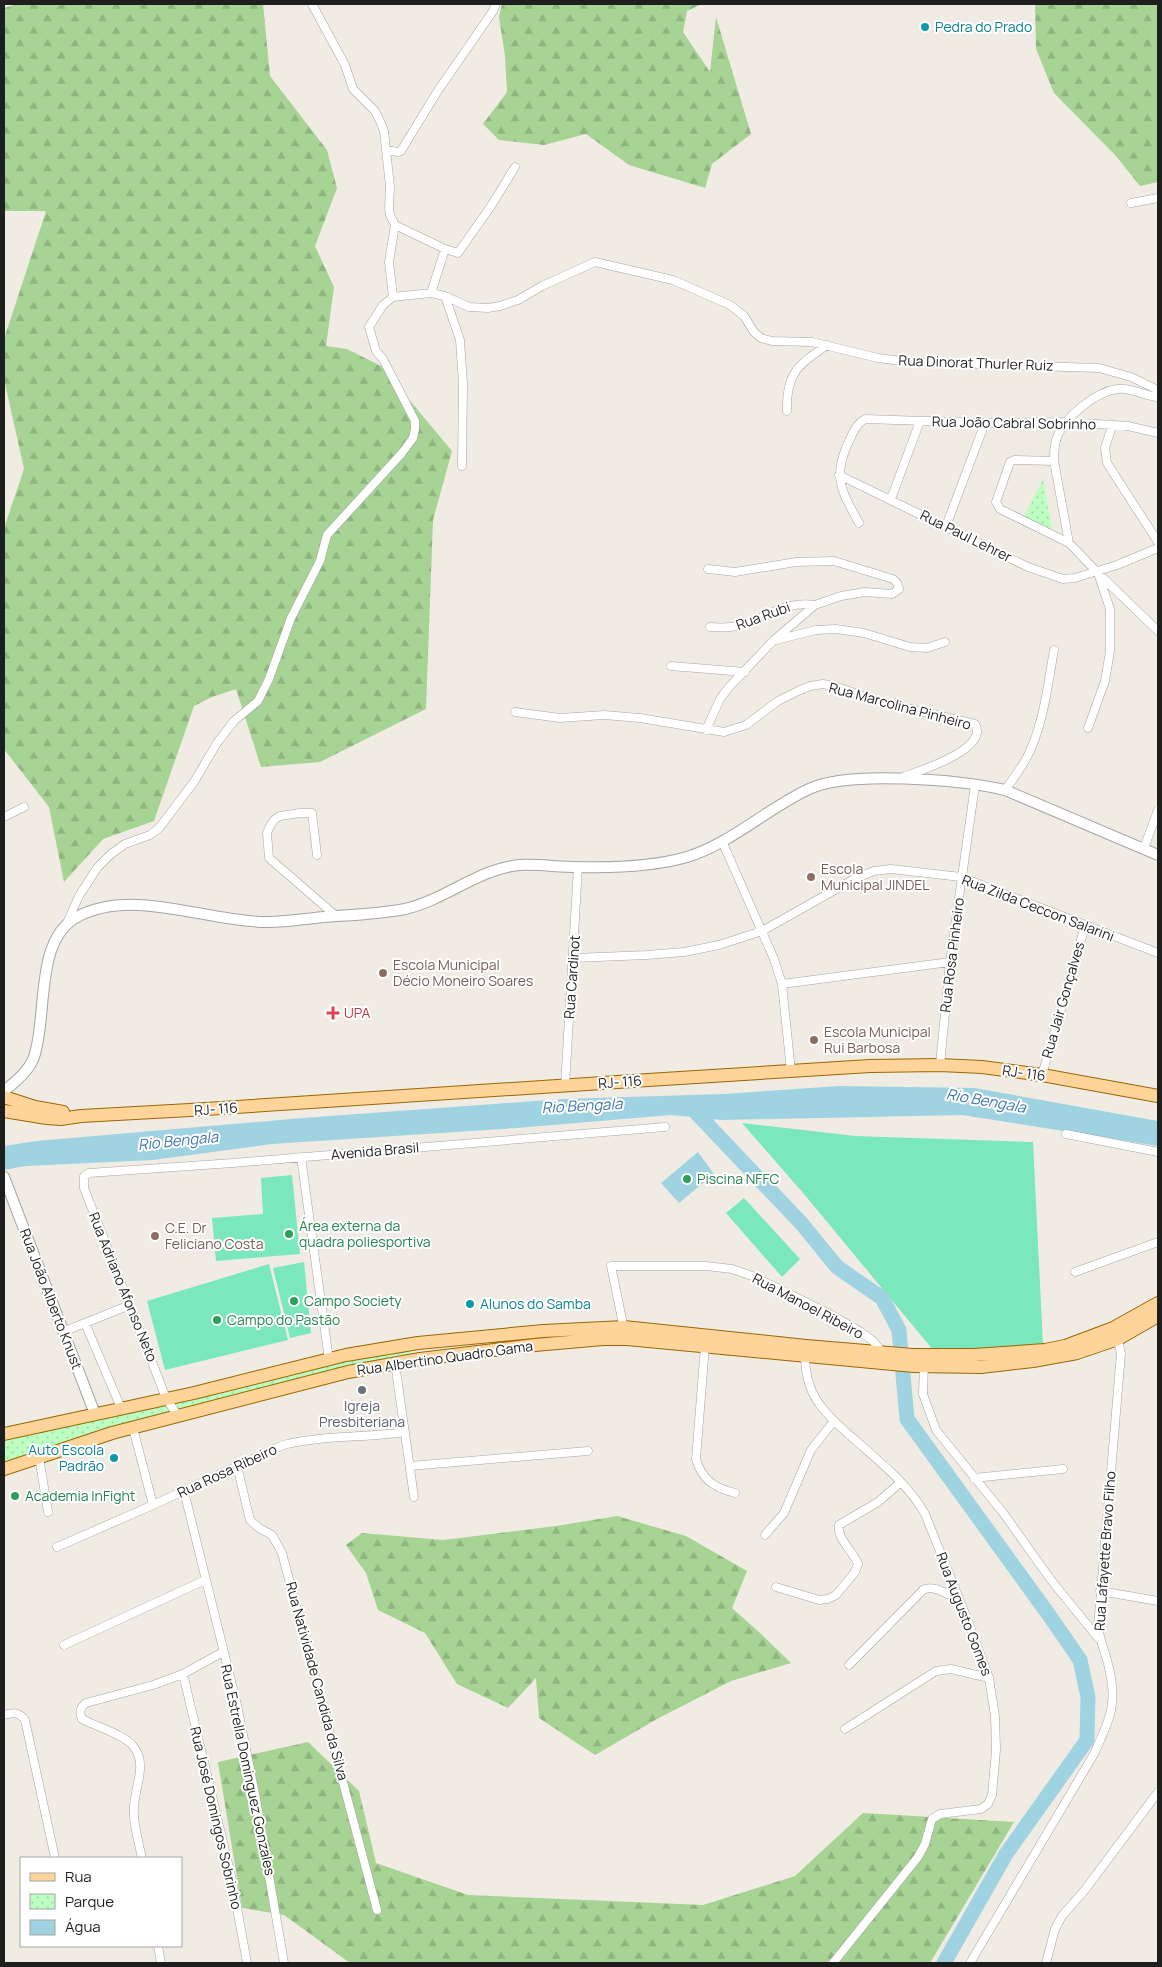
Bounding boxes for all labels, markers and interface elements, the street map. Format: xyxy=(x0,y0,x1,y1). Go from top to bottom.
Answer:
place label: Pedra do Prado xyxy=(935,17,1032,36)
marker: Pedra do Prado xyxy=(919,21,931,33)
street label: Rua Dinorat Thurler Ruiz xyxy=(898,350,1054,375)
street label: Rua João Cabral Sobrinho xyxy=(932,412,1096,433)
street label: Rua Paul Lehrer xyxy=(917,505,1015,566)
street label: Rua Rubi xyxy=(733,597,793,634)
street label: Rua Marcolina Pinheiro xyxy=(827,677,973,734)
place label: Escola Municipal JINDEL xyxy=(821,859,929,894)
street label: Rua Zilda Ceccon Salarini xyxy=(959,870,1117,945)
marker: Escola Municipal JINDEL xyxy=(805,871,817,883)
street label: Rua Rosa Pinheiro xyxy=(935,896,968,1014)
street label: Rua Cardinot xyxy=(559,934,584,1020)
street label: Rua Jair Gonçalves xyxy=(1037,939,1088,1060)
place label: Escola Municipal Décio Moneiro Soares xyxy=(393,955,533,990)
marker: Escola Municipal Décio Moneiro Soares xyxy=(377,967,389,979)
place label: UPA xyxy=(344,1003,371,1022)
marker: UPA xyxy=(326,1006,340,1020)
place label: Escola Municipal Rui Barbosa xyxy=(824,1022,931,1057)
marker: Escola Municipal Rui Barbosa xyxy=(808,1034,820,1046)
street label: RJ- 116 xyxy=(1001,1060,1047,1085)
street label: RJ- 116 xyxy=(598,1071,642,1092)
water label: Rio Bengala xyxy=(945,1083,1028,1118)
water label: Rio Bengala xyxy=(541,1093,623,1118)
street label: RJ- 116 xyxy=(194,1098,238,1119)
water label: Rio Bengala xyxy=(137,1126,220,1155)
street label: Avenida Brasil xyxy=(330,1137,420,1164)
place label: Piscina NFFC xyxy=(697,1169,779,1188)
marker: Piscina NFFC xyxy=(681,1173,693,1185)
street label: Rua Adriano Afonso Neto xyxy=(85,1209,162,1365)
place label: Área externa da quadra poliesportiva xyxy=(299,1216,431,1251)
place label: C.E. Dr Feliciano Costa xyxy=(165,1218,263,1253)
street label: Rua João Alberto Knust xyxy=(16,1226,87,1372)
marker: Área externa da quadra poliesportiva xyxy=(283,1228,295,1240)
marker: C.E. Dr Feliciano Costa xyxy=(149,1230,161,1242)
street label: Rua Manoel Ribeiro xyxy=(749,1268,867,1343)
place label: Campo Society xyxy=(304,1291,402,1310)
place label: Alunos do Samba xyxy=(480,1294,591,1313)
marker: Campo Society xyxy=(288,1295,300,1307)
marker: Alunos do Samba xyxy=(464,1298,476,1310)
place label: Campo do Pastão xyxy=(227,1310,340,1329)
marker: Campo do Pastão xyxy=(211,1314,223,1326)
street label: Rua Albertino Quadro Gama xyxy=(356,1336,534,1379)
marker: Igreja Presbiteriana xyxy=(356,1384,368,1396)
place label: Igreja Presbiteriana xyxy=(319,1396,405,1431)
street label: Rua Rosa Ribeiro xyxy=(174,1439,280,1502)
place label: Auto Escola Padrão xyxy=(28,1440,104,1475)
marker: Auto Escola Padrão xyxy=(108,1452,120,1464)
street label: Rua Lafayette Bravo Filho xyxy=(1089,1470,1120,1632)
place label: Academia InFight xyxy=(25,1486,136,1505)
marker: Academia InFight xyxy=(9,1490,21,1502)
street label: Rua Augusto Gomes xyxy=(932,1549,997,1678)
street label: Rua Natividade Candida da Silva xyxy=(282,1580,353,1782)
street label: Rua Estrella Dominguez Gonzales xyxy=(217,1663,280,1877)
street label: Rua José Domingos Sobrinho xyxy=(186,1725,247,1911)
legend xyxy=(20,1857,182,1947)
text: Rua xyxy=(65,1866,92,1887)
text: Parque xyxy=(65,1891,114,1912)
text: Água xyxy=(65,1916,101,1937)

